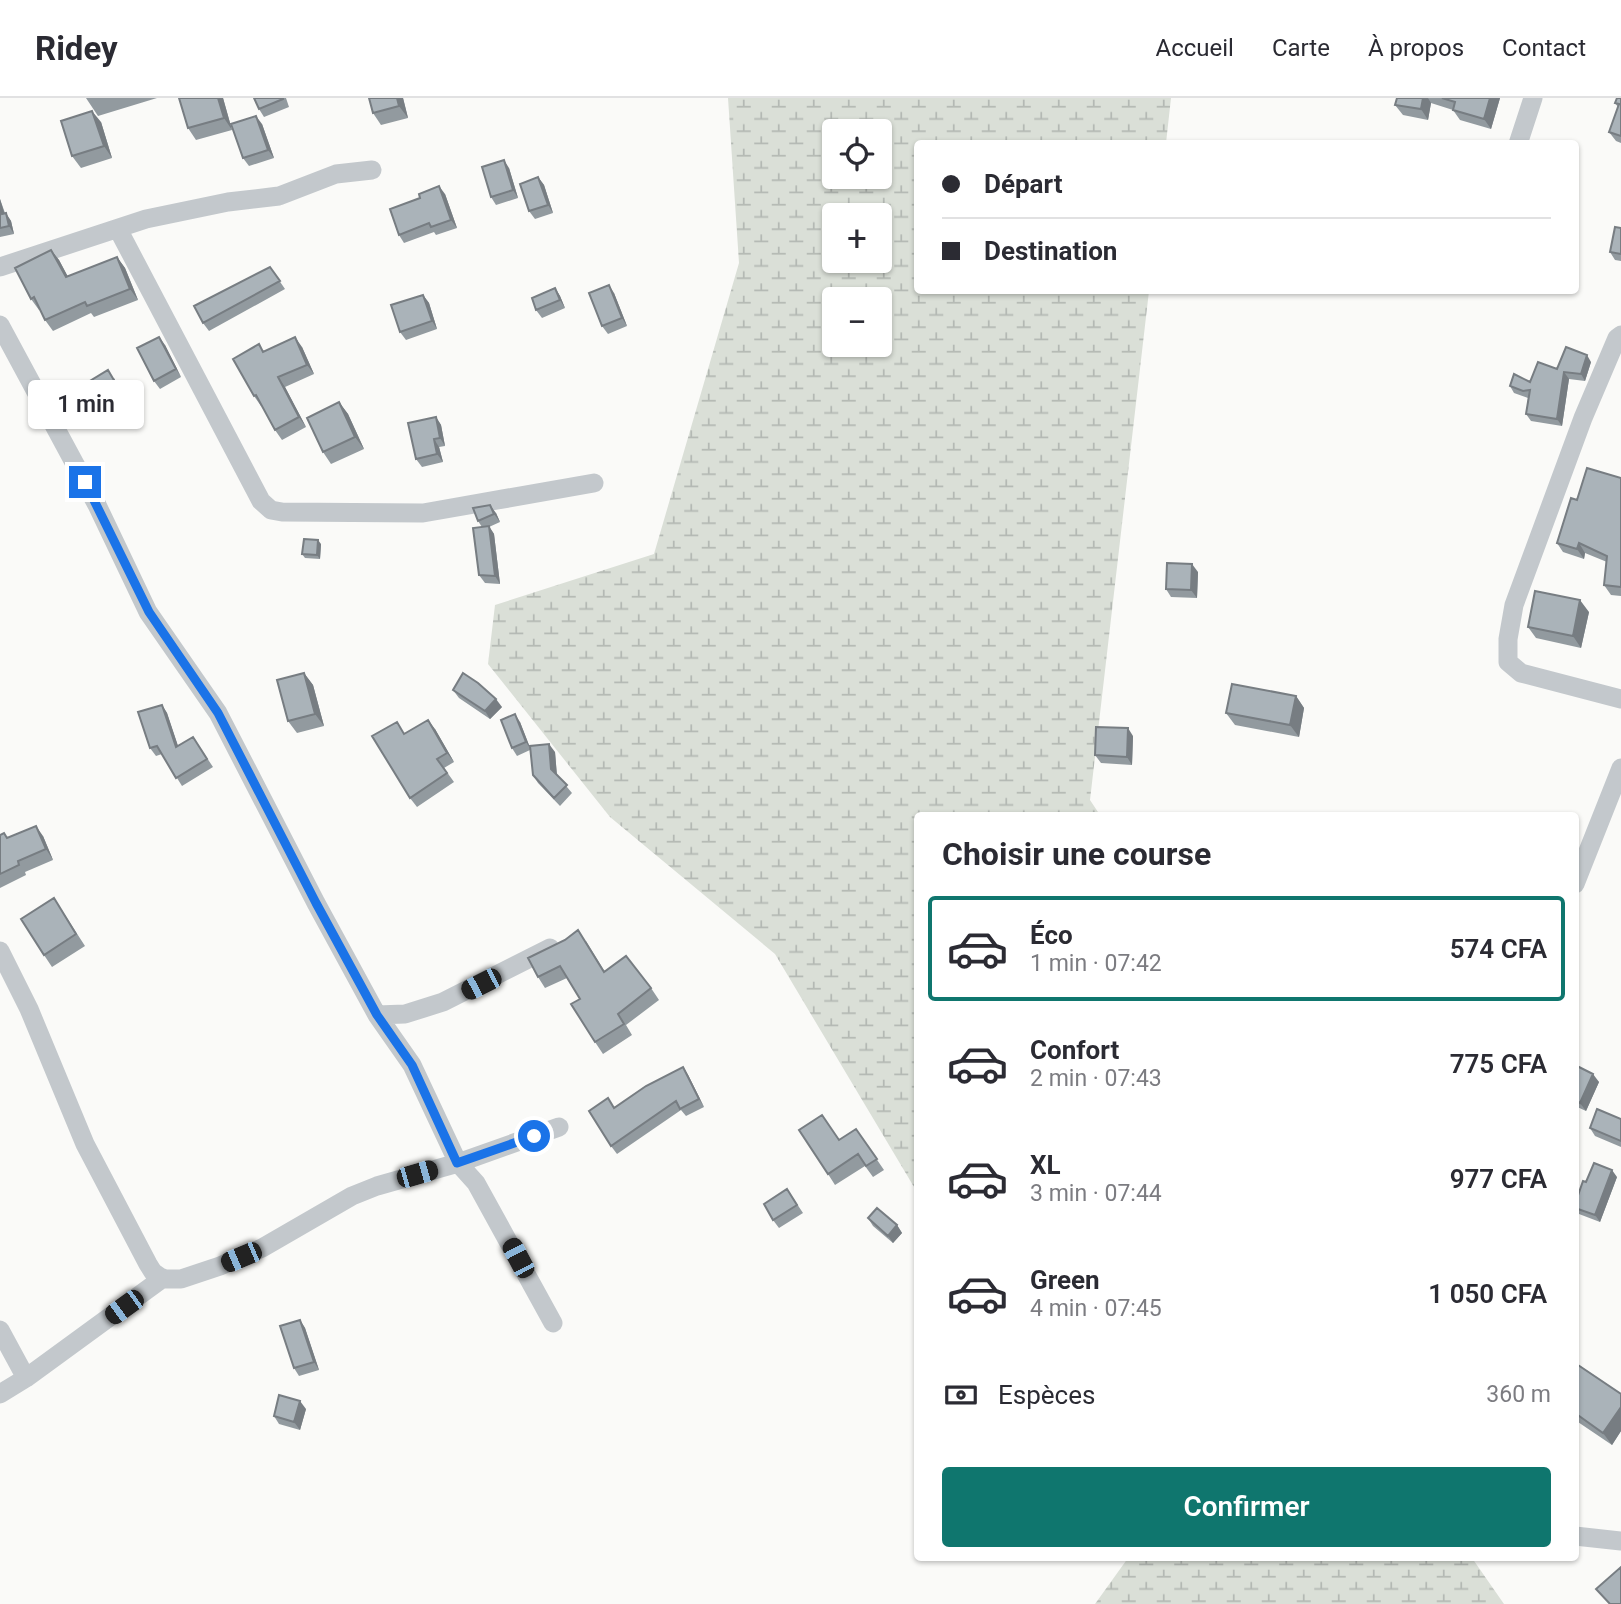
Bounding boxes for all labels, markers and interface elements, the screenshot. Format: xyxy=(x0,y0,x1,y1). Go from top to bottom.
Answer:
text: Ridey xyxy=(35,29,118,68)
text: Accueil xyxy=(1155,34,1234,62)
text: Carte xyxy=(1272,34,1330,62)
text: À propos xyxy=(1368,34,1464,62)
text: Contact xyxy=(1502,34,1586,62)
map controls xyxy=(822,119,892,357)
button: locate xyxy=(822,119,892,189)
text: Départ xyxy=(984,169,1062,199)
button: + xyxy=(822,203,892,273)
text: Destination xyxy=(984,236,1117,266)
button: − xyxy=(822,287,892,357)
callout: 1 min xyxy=(27,380,143,430)
text: 1 min xyxy=(57,391,115,418)
route end xyxy=(69,466,101,498)
text: Choisir une course xyxy=(942,835,1211,873)
icon: car xyxy=(946,917,1009,980)
text: Éco xyxy=(1030,920,1073,950)
text: 574 CFA xyxy=(1450,934,1547,964)
text: 1 min · 07:42 xyxy=(1030,950,1162,977)
car xyxy=(458,965,505,1003)
icon: car xyxy=(946,1032,1009,1095)
text: Confort xyxy=(1030,1035,1119,1065)
text: 775 CFA xyxy=(1450,1049,1547,1079)
text: 2 min · 07:43 xyxy=(1030,1065,1162,1092)
route start xyxy=(518,1120,550,1152)
icon: car xyxy=(946,1147,1009,1210)
text: XL xyxy=(1030,1150,1061,1180)
car xyxy=(394,1158,441,1190)
text: 977 CFA xyxy=(1450,1164,1547,1194)
text: 3 min · 07:44 xyxy=(1030,1180,1162,1207)
car xyxy=(499,1235,538,1281)
car xyxy=(218,1239,265,1275)
icon: car xyxy=(946,1262,1009,1325)
text: Green xyxy=(1030,1265,1100,1295)
text: 1 050 CFA xyxy=(1428,1279,1547,1309)
car xyxy=(101,1286,148,1328)
text: 4 min · 07:45 xyxy=(1030,1295,1162,1322)
icon: cash xyxy=(942,1376,980,1414)
text: Espèces xyxy=(998,1380,1095,1410)
text: 360 m xyxy=(1486,1381,1551,1408)
button: Confirmer xyxy=(942,1467,1551,1547)

